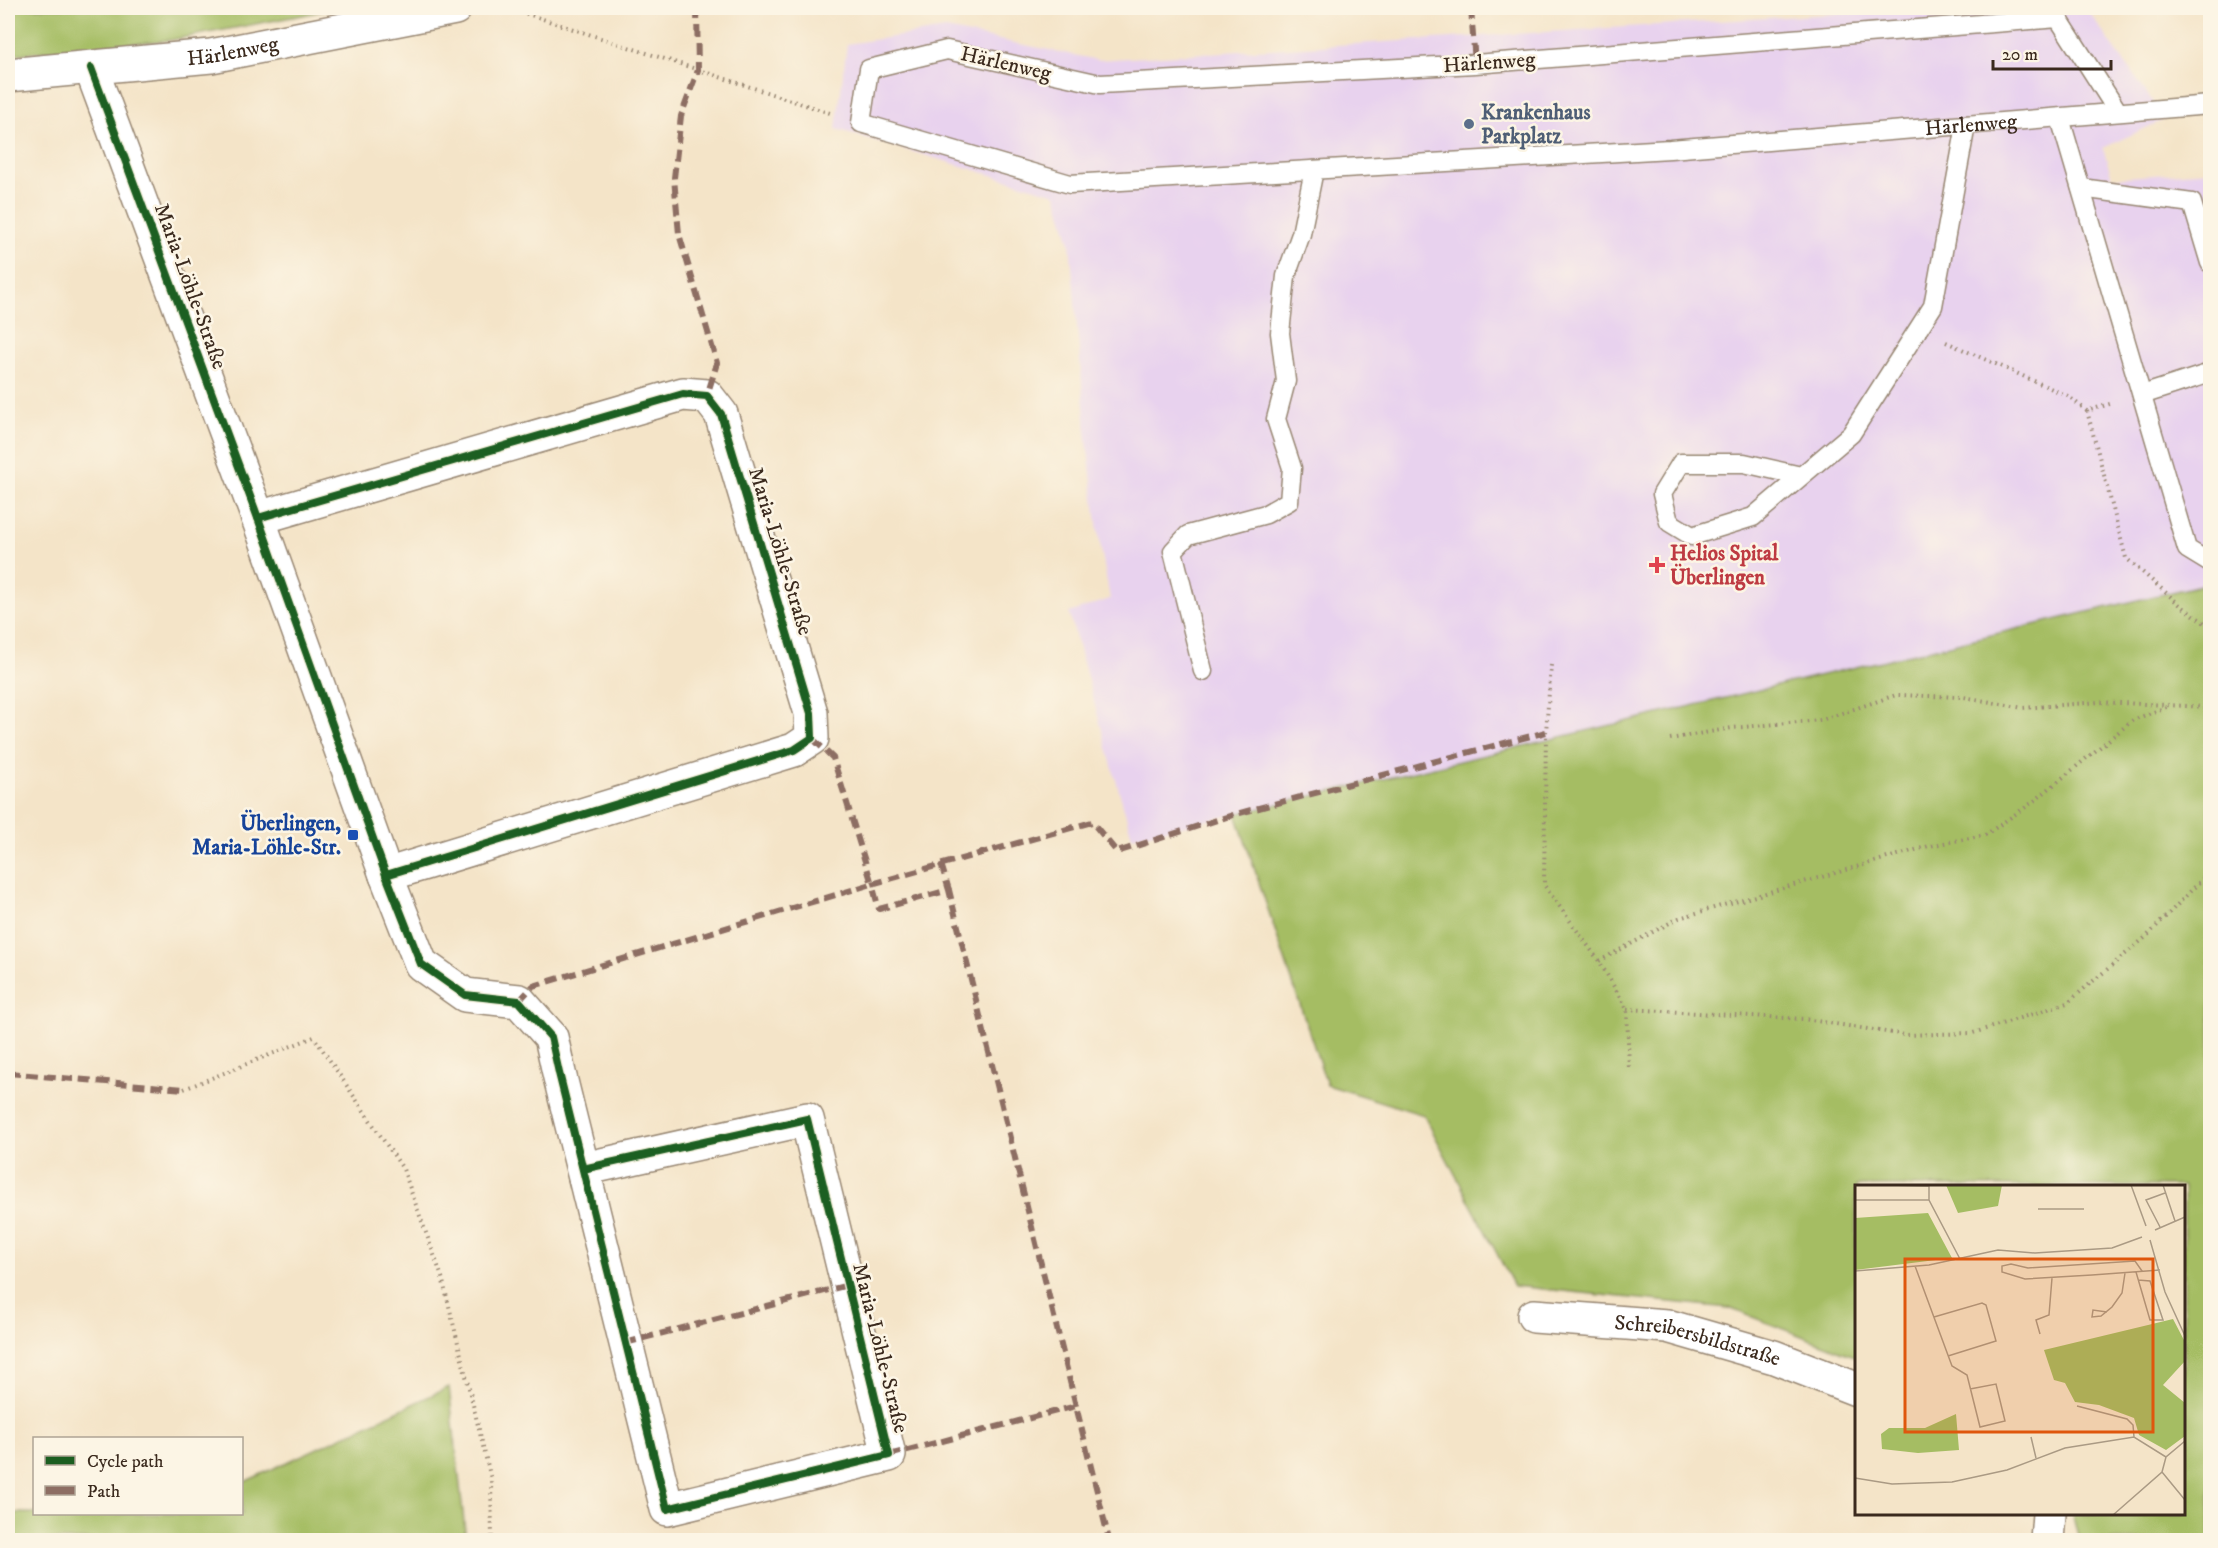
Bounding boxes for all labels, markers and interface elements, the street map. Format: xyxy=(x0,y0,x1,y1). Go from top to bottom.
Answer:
street label: Härlenweg xyxy=(186,31,282,72)
scale bar xyxy=(1993,33,2112,71)
street label: Härlenweg xyxy=(958,41,1054,87)
text: 20 m xyxy=(2002,44,2038,66)
street label: Härlenweg xyxy=(1442,47,1537,79)
place label: Krankenhaus Parkplatz xyxy=(1481,100,1590,150)
street label: Härlenweg xyxy=(1924,109,2019,142)
marker: Krankenhaus Parkplatz xyxy=(1462,117,1476,131)
street label: Maria-Löhle-Straße xyxy=(148,200,232,373)
street label: Maria-Löhle-Straße xyxy=(742,464,818,639)
place label: Helios Spital Überlingen xyxy=(1670,541,1779,591)
marker: Helios Spital Überlingen xyxy=(1648,556,1666,574)
place label: Überlingen, Maria-Löhle-Str. xyxy=(192,809,341,861)
marker: Überlingen, Maria-Löhle-Str. xyxy=(346,828,360,842)
inset map xyxy=(1855,1185,2185,1515)
street label: Maria-Löhle-Straße xyxy=(846,1260,914,1436)
street label: Schreibersbildstraße xyxy=(1614,1310,1785,1372)
legend xyxy=(33,1437,243,1515)
text: Cycle path xyxy=(87,1451,164,1473)
text: Path xyxy=(87,1481,121,1503)

